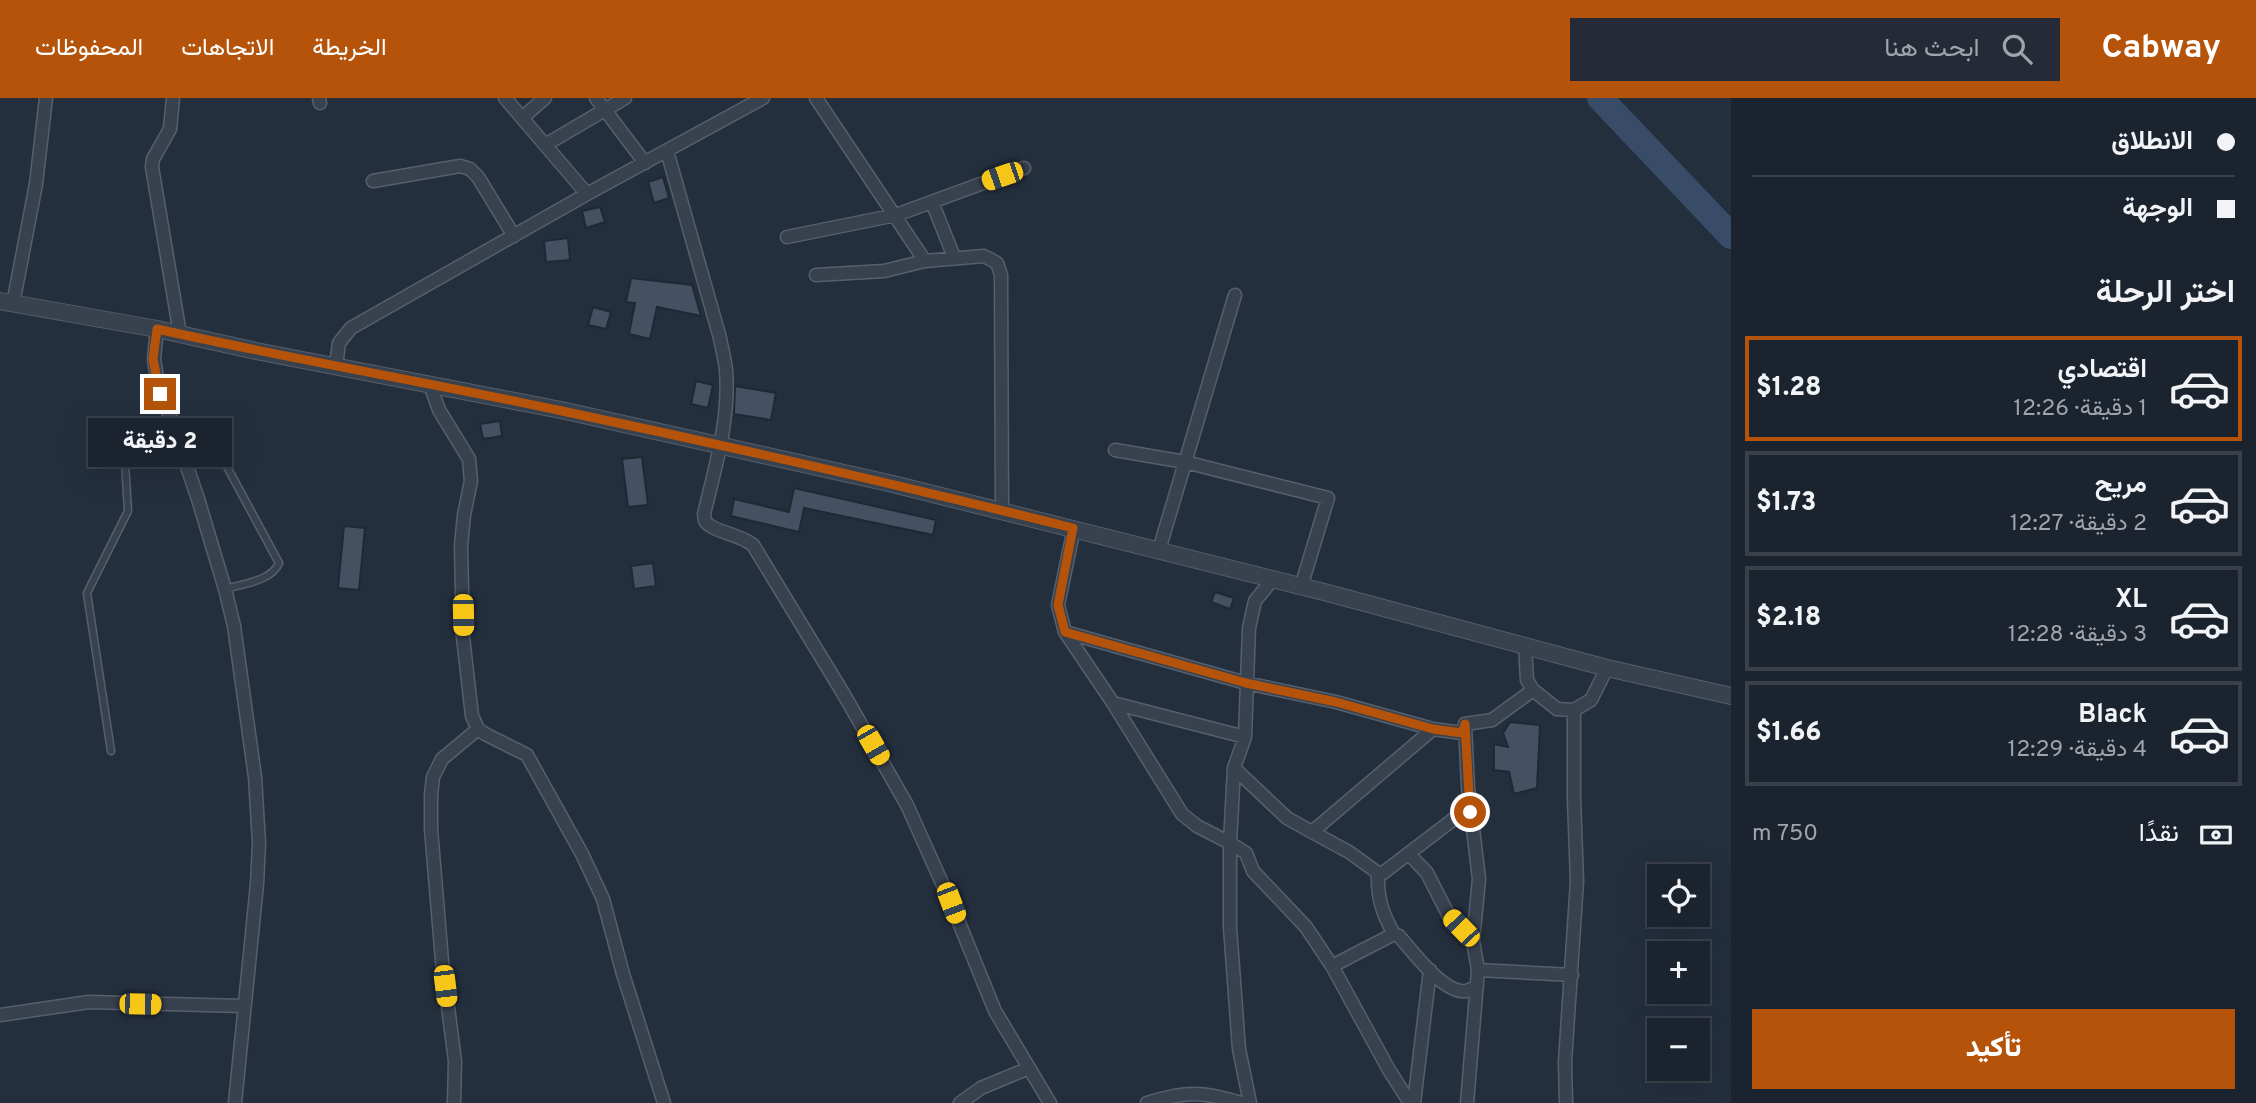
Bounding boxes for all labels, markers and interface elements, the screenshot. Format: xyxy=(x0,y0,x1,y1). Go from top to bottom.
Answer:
search box xyxy=(1570,18,2060,81)
text: Cabway xyxy=(2102,28,2221,70)
icon: search xyxy=(1998,30,2036,68)
text: ابحث هنا xyxy=(1884,33,1980,66)
text: المحفوظات xyxy=(35,34,143,64)
text: الاتجاهات xyxy=(181,34,274,64)
text: الخريطة xyxy=(312,34,387,64)
text: الانطلاق xyxy=(2111,126,2193,159)
car xyxy=(979,159,1026,193)
text: الوجهة xyxy=(2122,193,2193,226)
text: اختر الرحلة xyxy=(2096,274,2235,314)
text: اقتصادي xyxy=(2058,354,2147,387)
icon: car xyxy=(2168,357,2231,420)
text: $1.28 xyxy=(1756,372,1822,405)
route end xyxy=(144,378,176,410)
text: 1 دقيقة · 12:26 xyxy=(2013,395,2147,424)
callout: 2 دقيقة xyxy=(88,418,232,468)
text: 2 دقيقة xyxy=(123,428,197,457)
text: مريح xyxy=(2095,469,2147,502)
icon: car xyxy=(2168,472,2231,535)
text: $1.73 xyxy=(1756,487,1816,520)
text: 2 دقيقة · 12:27 xyxy=(2010,510,2147,539)
text: XL xyxy=(2115,584,2147,617)
icon: car xyxy=(2168,587,2231,650)
car xyxy=(453,594,474,636)
text: $2.18 xyxy=(1756,602,1821,635)
text: 3 دقيقة · 12:28 xyxy=(2008,621,2147,650)
text: Black xyxy=(2078,699,2147,732)
icon: car xyxy=(2168,702,2231,765)
text: $1.66 xyxy=(1756,717,1821,750)
car xyxy=(854,722,893,768)
text: 4 دقيقة · 12:29 xyxy=(2008,736,2147,765)
route start xyxy=(1454,796,1486,828)
icon: cash xyxy=(2197,816,2235,854)
text: نقدًا xyxy=(2139,818,2179,851)
text: 750 m xyxy=(1752,820,1818,849)
map controls xyxy=(1647,864,1710,1081)
button: locate xyxy=(1647,864,1710,927)
car xyxy=(934,880,969,926)
car xyxy=(1439,906,1484,950)
button: + xyxy=(1647,941,1710,1004)
car xyxy=(433,964,458,1008)
car xyxy=(119,993,162,1015)
button: تأكيد xyxy=(1752,1009,2235,1089)
button: − xyxy=(1647,1018,1710,1081)

